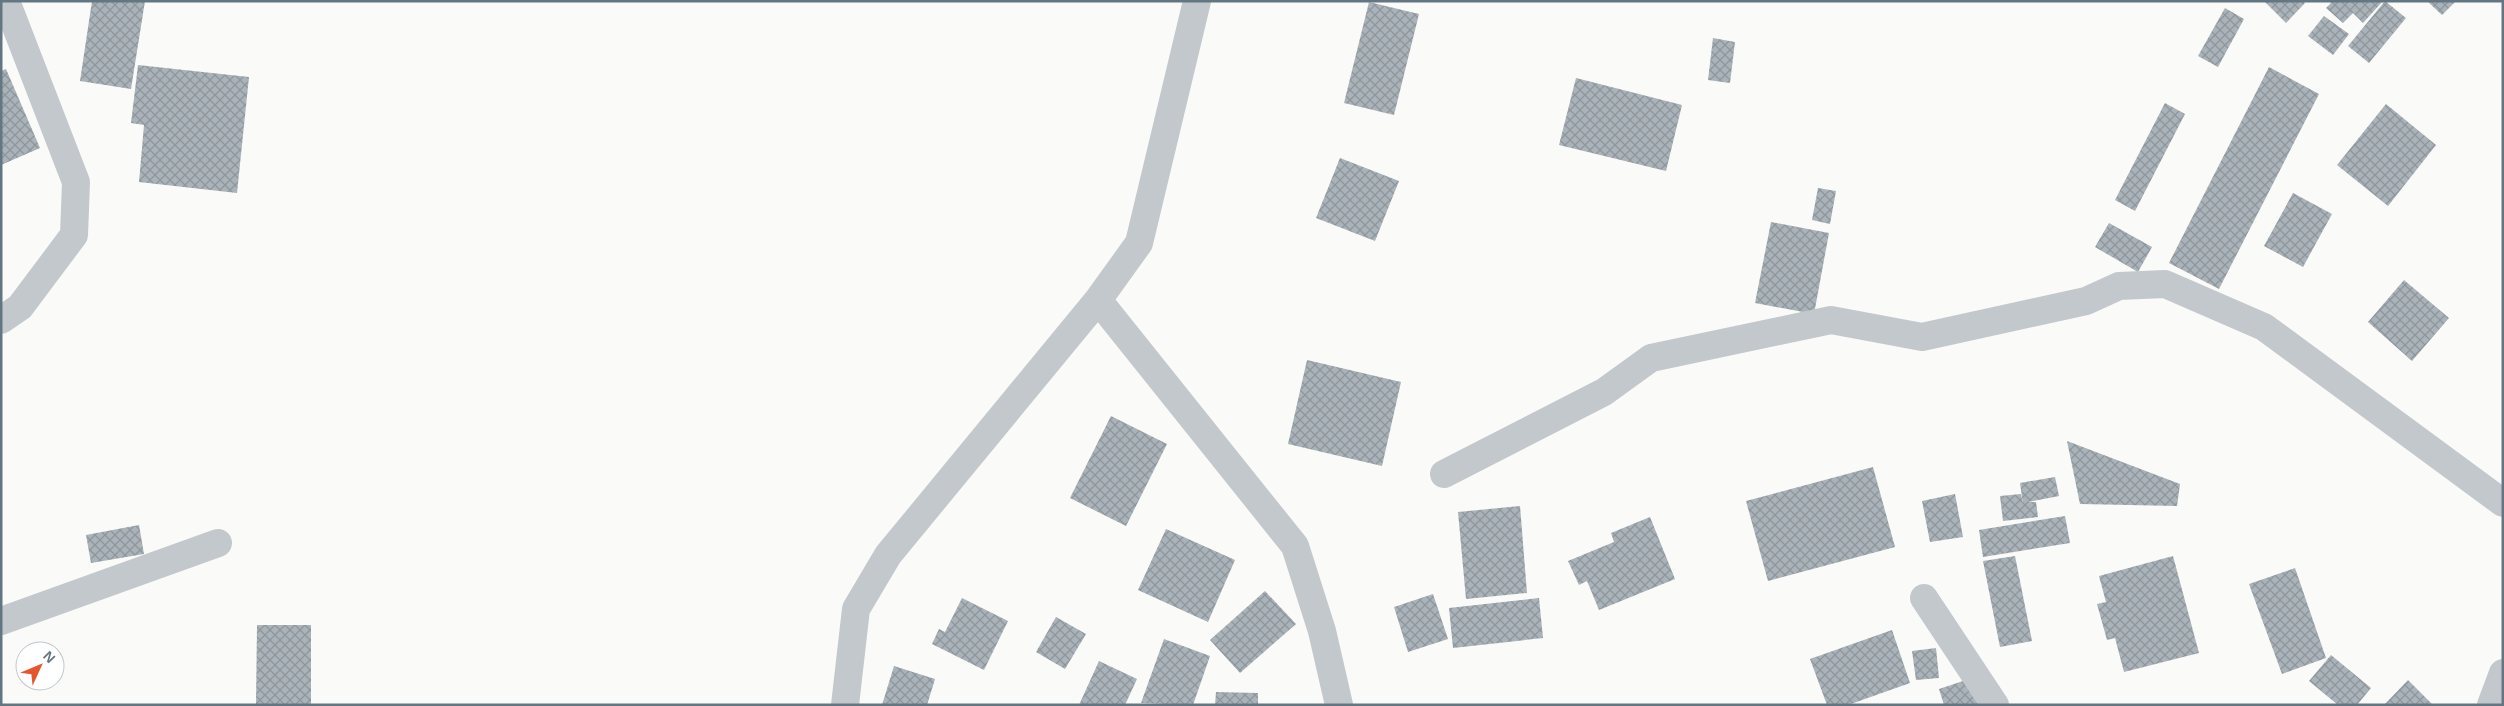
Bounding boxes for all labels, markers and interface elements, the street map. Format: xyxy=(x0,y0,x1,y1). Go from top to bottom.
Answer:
north arrow xyxy=(15,641,65,691)
text: N xyxy=(40,648,59,666)

